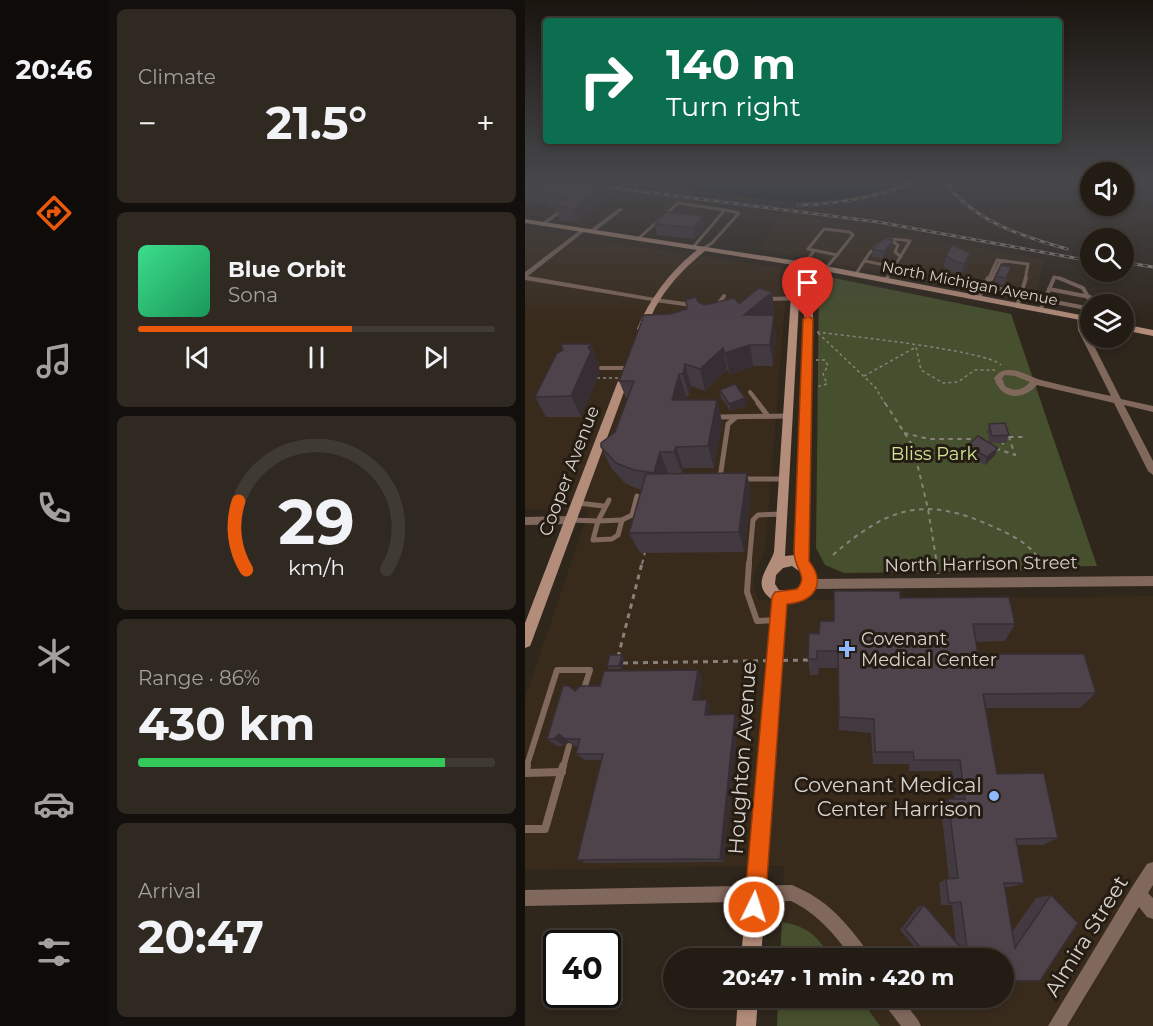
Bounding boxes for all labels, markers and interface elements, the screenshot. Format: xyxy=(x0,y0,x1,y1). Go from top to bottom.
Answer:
text: 140 m xyxy=(666,38,796,90)
icon: right xyxy=(567,42,645,120)
text: 20:46 xyxy=(15,53,93,86)
text: Climate xyxy=(138,65,216,89)
text: Turn right xyxy=(666,90,801,123)
text: 21.5° xyxy=(266,95,367,150)
text: − xyxy=(138,103,157,143)
text: + xyxy=(476,103,495,143)
map controls xyxy=(1080,162,1134,348)
button: sound xyxy=(1080,162,1134,216)
icon: directions xyxy=(33,192,75,234)
button: search xyxy=(1080,228,1134,282)
text: Blue Orbit xyxy=(228,256,346,283)
pin xyxy=(782,257,833,319)
street label: North Michigan Avenue xyxy=(880,257,1060,309)
icon: arrive xyxy=(791,266,824,299)
text: Sona xyxy=(228,283,278,307)
button: layers xyxy=(1080,294,1134,348)
icon: music xyxy=(33,340,75,382)
icon: previous xyxy=(181,341,214,374)
icon: pause xyxy=(300,341,333,374)
icon: next xyxy=(419,341,452,374)
street label: Cooper Avenue xyxy=(534,403,604,539)
park label: Bliss Park xyxy=(891,443,978,465)
text: 29 xyxy=(278,484,355,560)
icon: phone xyxy=(33,487,75,529)
street label: North Harrison Street xyxy=(884,551,1078,577)
text: km/h xyxy=(288,554,345,580)
place label: Covenant Medical Center xyxy=(861,628,997,671)
icon: climate xyxy=(33,635,75,677)
marker: Covenant Medical Center xyxy=(838,640,856,658)
street label: Houghton Avenue xyxy=(723,661,761,855)
text: Range · 86% xyxy=(138,666,260,690)
text: 430 km xyxy=(138,696,315,751)
place label: Covenant Medical Center Harrison xyxy=(794,772,982,821)
icon: car xyxy=(33,783,75,825)
marker: Covenant Medical Center Harrison xyxy=(987,789,1001,803)
street label: Almira Street xyxy=(1039,871,1133,1001)
position arrow xyxy=(722,875,786,939)
text: Arrival xyxy=(138,879,201,903)
text: 20:47 xyxy=(138,909,264,964)
speed limit sign: 40 xyxy=(543,930,621,1008)
icon: filters xyxy=(33,931,75,973)
text: 20:47 · 1 min · 420 m xyxy=(723,964,954,991)

